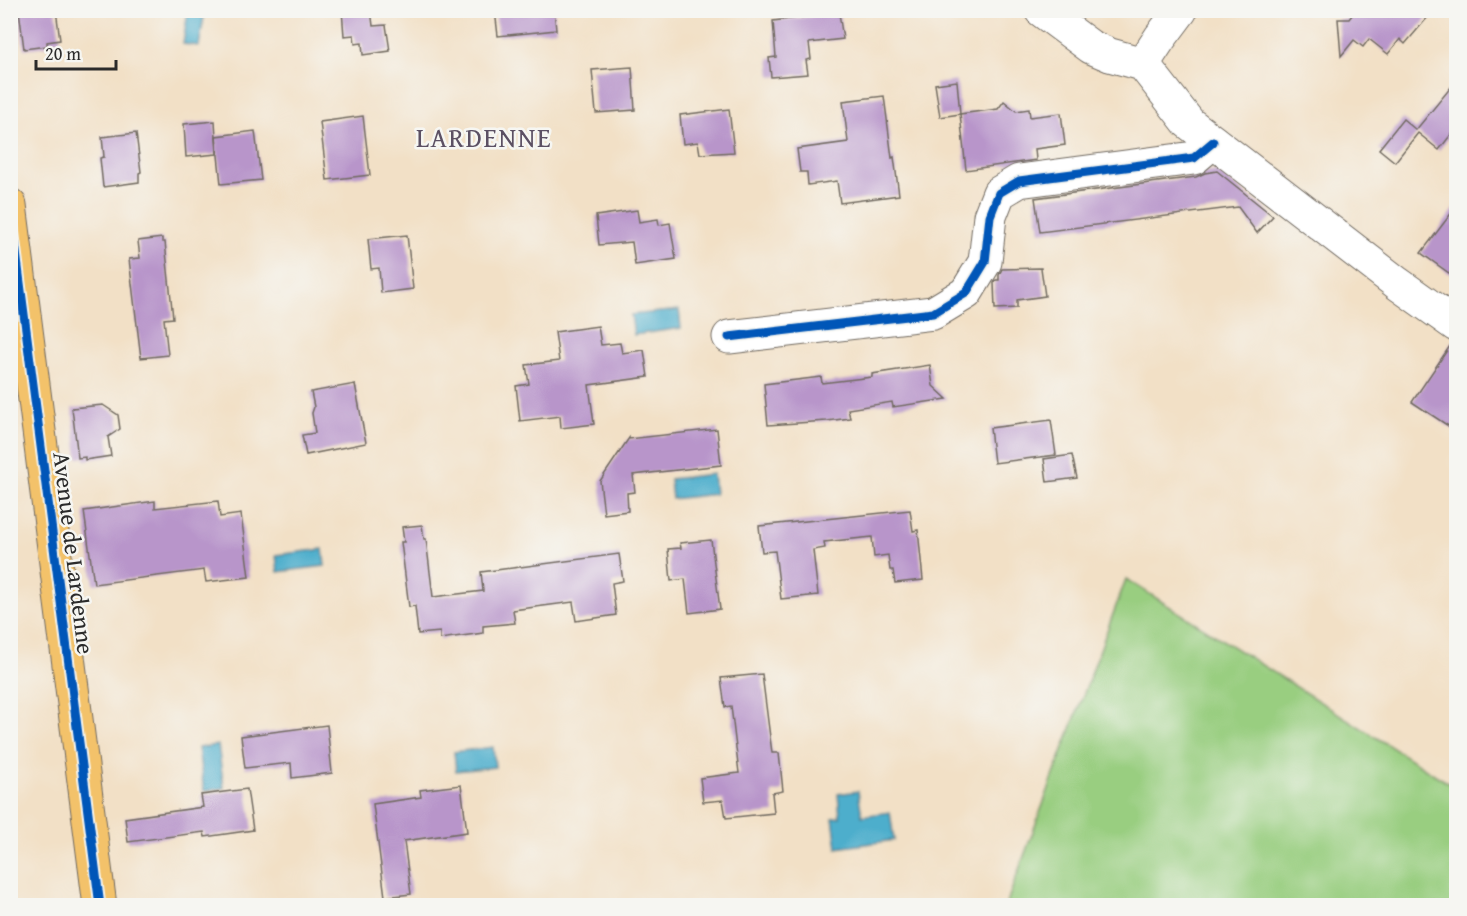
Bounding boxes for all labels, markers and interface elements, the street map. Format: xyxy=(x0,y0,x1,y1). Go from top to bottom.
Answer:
scale bar xyxy=(36,33,116,71)
text: 20 m xyxy=(45,40,81,67)
district label: LARDENNE xyxy=(416,117,552,157)
street label: Avenue de Lardenne xyxy=(44,450,104,656)

